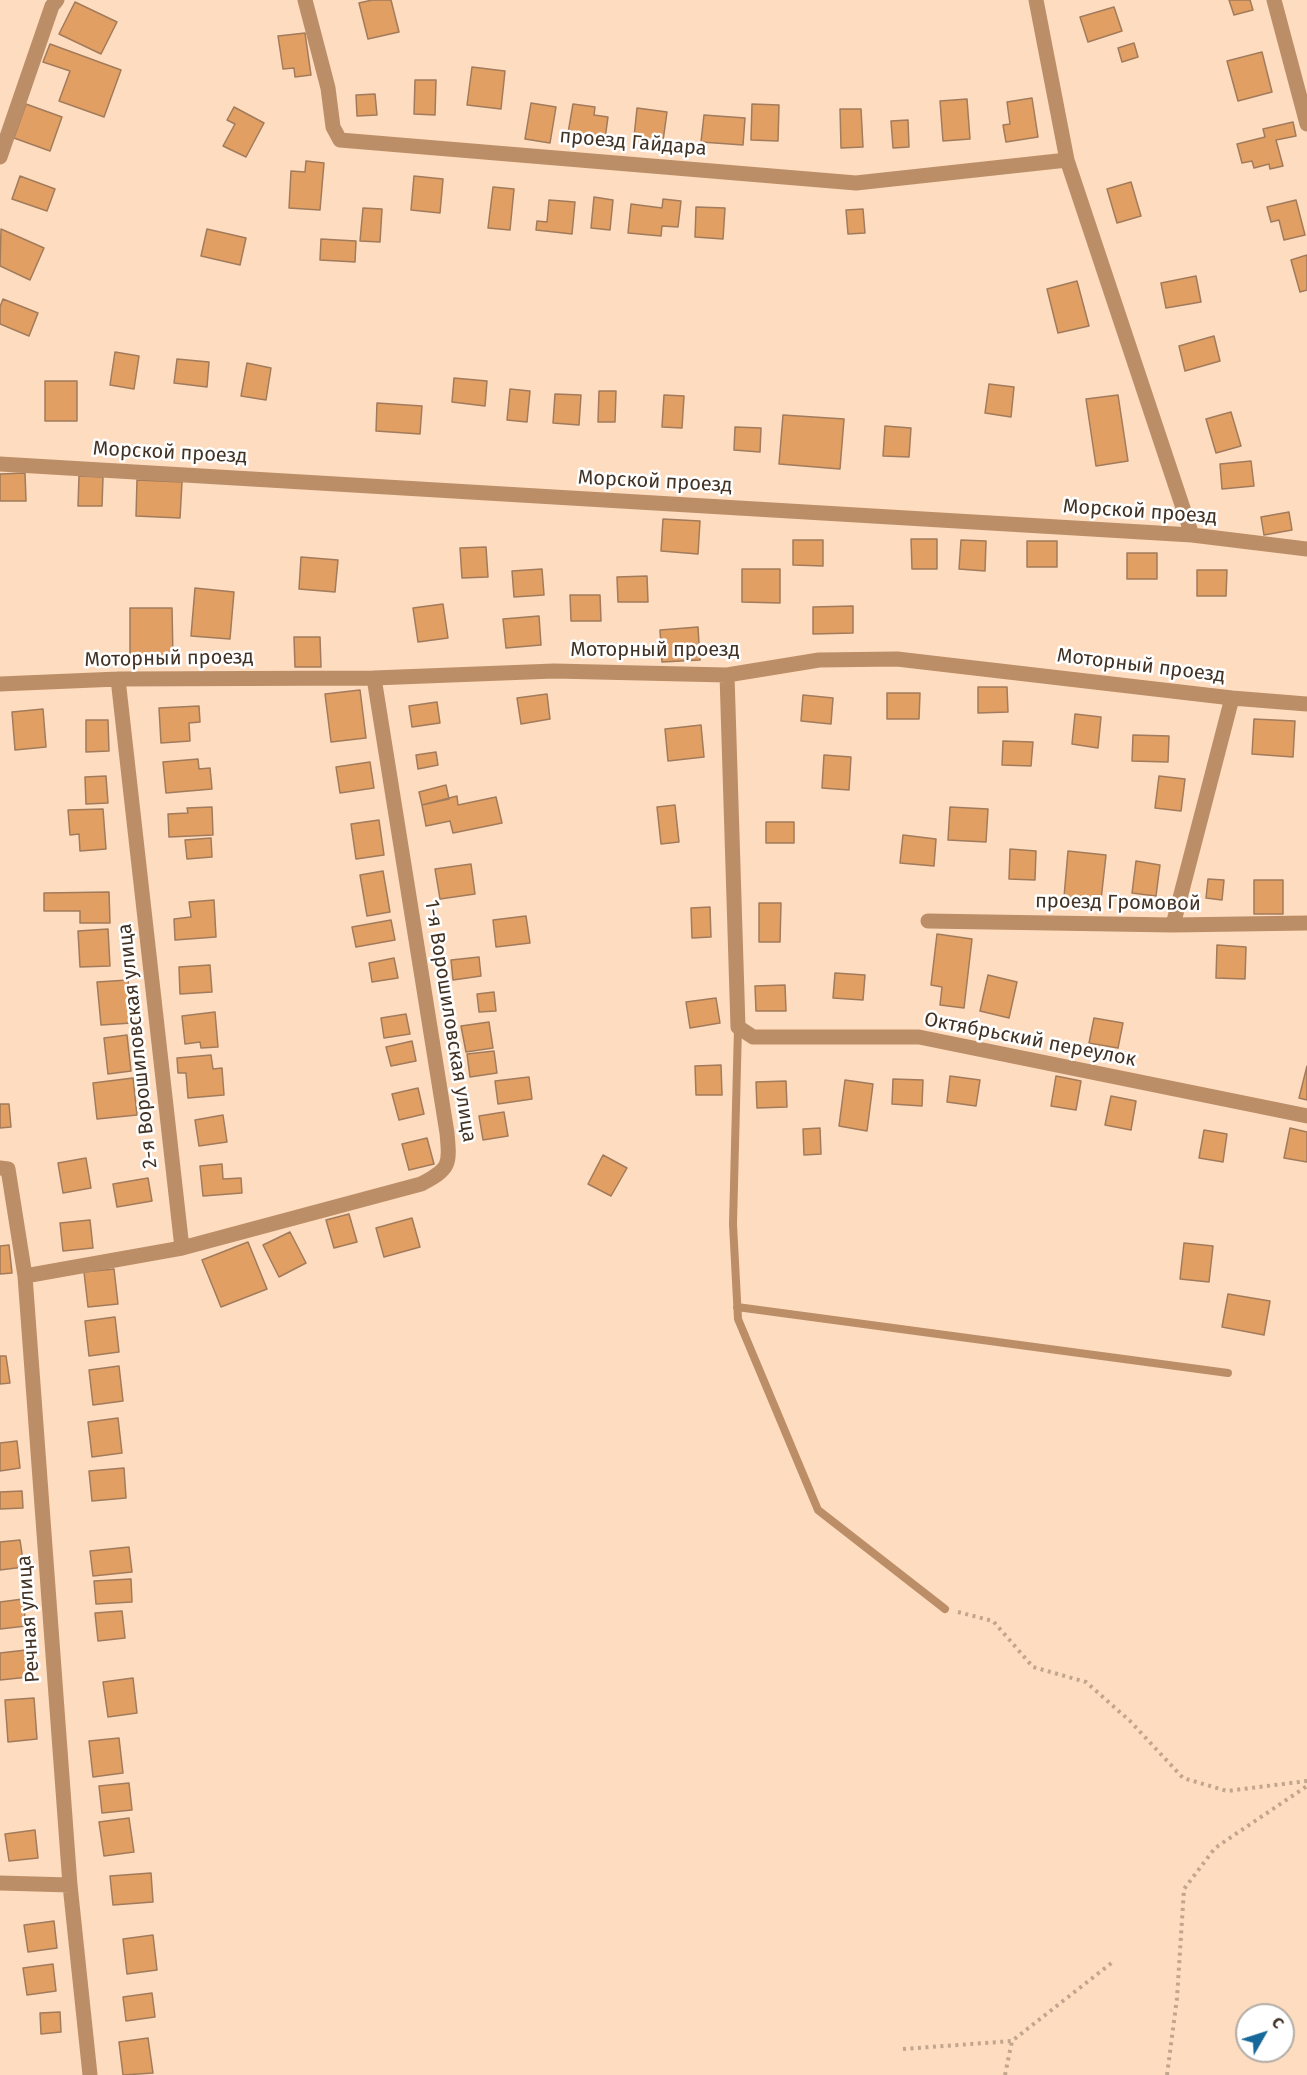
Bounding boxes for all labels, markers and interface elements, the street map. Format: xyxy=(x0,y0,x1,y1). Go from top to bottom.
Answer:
street label: проезд Гайдара xyxy=(558,125,708,161)
street label: Морской проезд xyxy=(92,437,248,469)
street label: Морской проезд xyxy=(577,466,733,498)
street label: Морской проезд xyxy=(1062,495,1218,529)
street label: Моторный проезд xyxy=(570,638,740,662)
street label: Моторный проезд xyxy=(1055,644,1227,688)
street label: Моторный проезд xyxy=(84,646,254,672)
street label: проезд Громовой xyxy=(1035,890,1201,916)
street label: 1-я Ворошиловская улица xyxy=(419,898,481,1144)
street label: 2-я Ворошиловская улица xyxy=(113,922,163,1170)
street label: Октябрьский переулок xyxy=(922,1008,1138,1072)
street label: Речная улица xyxy=(13,1554,45,1684)
north arrow xyxy=(1235,2003,1295,2063)
text: С xyxy=(1268,2013,1288,2032)

